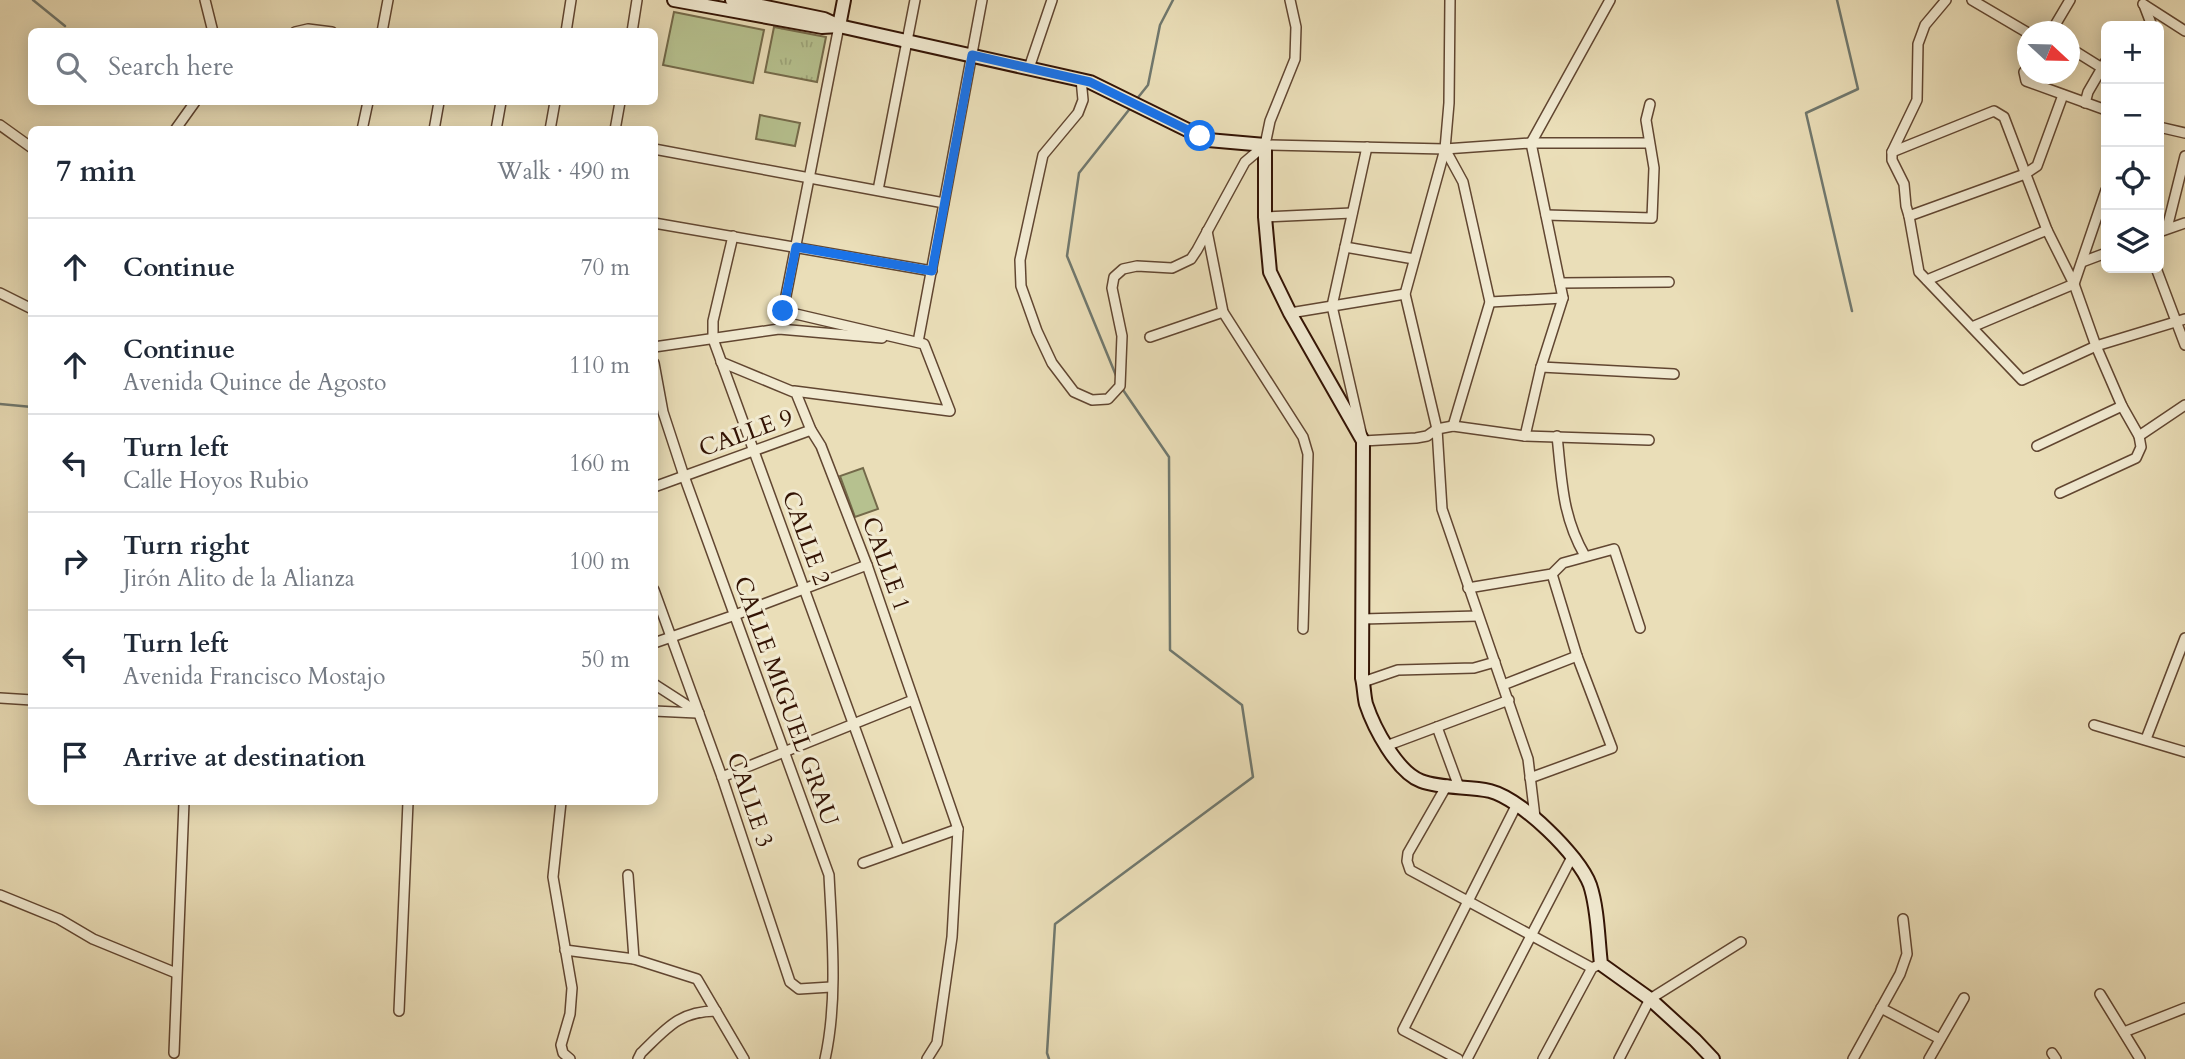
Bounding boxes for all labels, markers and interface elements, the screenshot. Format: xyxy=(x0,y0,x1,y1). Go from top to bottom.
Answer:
north arrow xyxy=(2017,21,2080,84)
map controls xyxy=(2101,21,2164,273)
button: + xyxy=(2101,21,2164,84)
search box xyxy=(28,28,658,105)
icon: search xyxy=(52,48,90,86)
text: Search here xyxy=(108,49,234,84)
button: − xyxy=(2101,84,2164,147)
route start xyxy=(1184,120,1215,151)
button: locate xyxy=(2101,147,2164,210)
text: 7 min xyxy=(56,151,136,192)
text: Walk · 490 m xyxy=(497,156,630,187)
button: layers xyxy=(2101,210,2164,273)
icon: ahead xyxy=(56,248,94,286)
text: Continue xyxy=(123,250,235,285)
text: 70 m xyxy=(581,252,630,283)
route end xyxy=(767,295,798,326)
text: Continue xyxy=(123,332,235,367)
icon: ahead xyxy=(56,346,94,384)
text: 110 m xyxy=(569,350,630,381)
text: Avenida Quince de Agosto xyxy=(123,367,386,398)
street label: CALLE 9 xyxy=(694,401,798,465)
text: Turn left xyxy=(123,430,228,465)
icon: left xyxy=(56,444,94,482)
text: 160 m xyxy=(569,448,630,479)
text: Calle Hoyos Rubio xyxy=(123,465,309,496)
street label: CALLE 2 xyxy=(774,486,838,590)
street label: CALLE 1 xyxy=(854,512,918,616)
text: Turn right xyxy=(123,528,250,563)
icon: right xyxy=(56,542,94,580)
text: 100 m xyxy=(569,546,630,577)
text: Jirón Alito de la Alianza xyxy=(123,563,355,594)
street label: CALLE MIGUEL GRAU xyxy=(725,572,847,831)
text: Turn left xyxy=(123,626,228,661)
icon: left xyxy=(56,640,94,678)
text: 50 m xyxy=(581,644,630,675)
text: Avenida Francisco Mostajo xyxy=(123,661,386,692)
icon: arrive xyxy=(56,738,94,776)
text: Arrive at destination xyxy=(123,740,366,775)
street label: CALLE 3 xyxy=(718,748,782,852)

